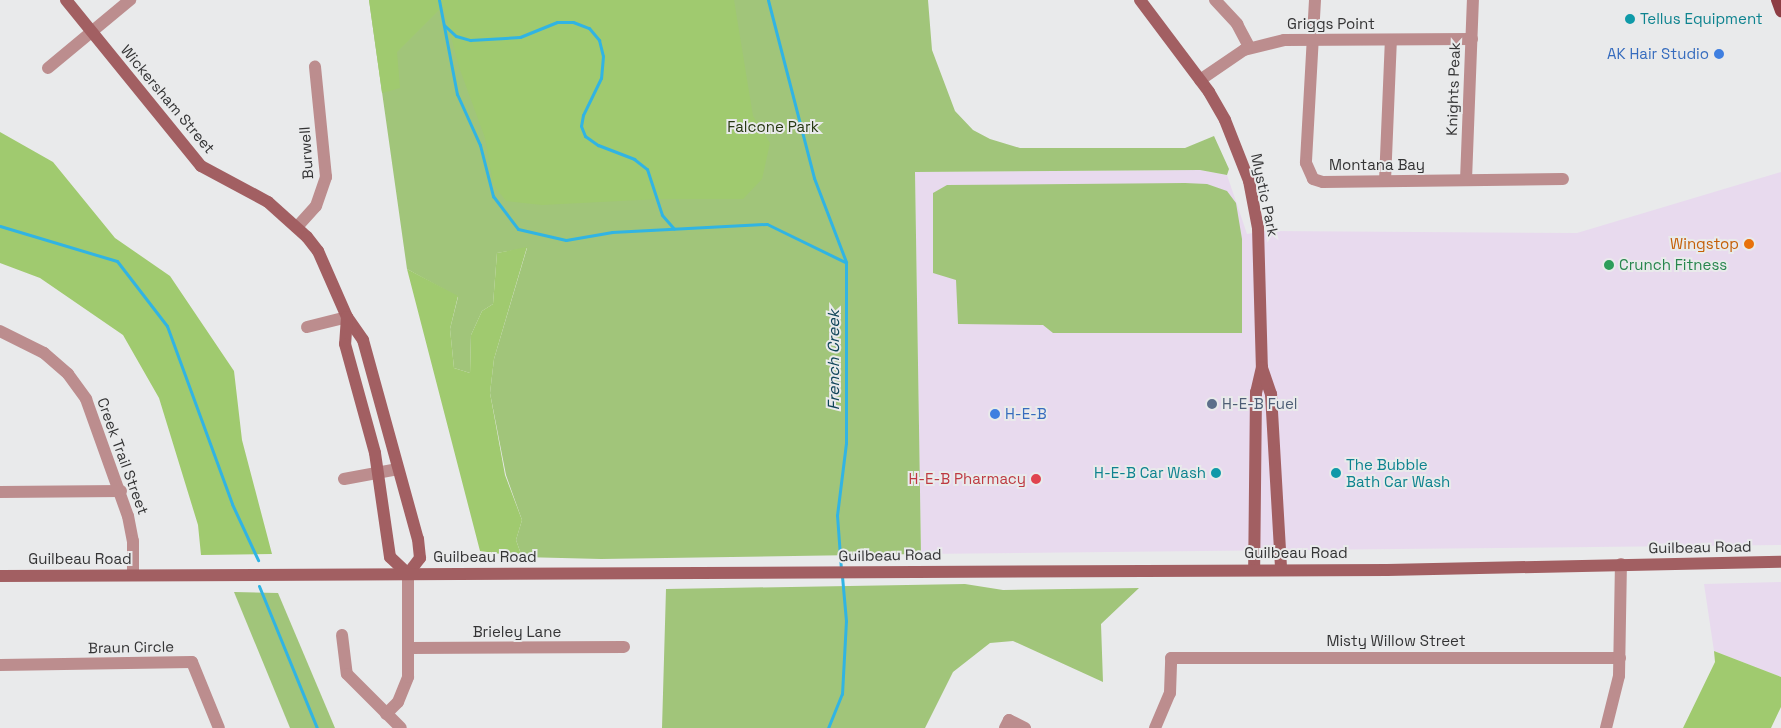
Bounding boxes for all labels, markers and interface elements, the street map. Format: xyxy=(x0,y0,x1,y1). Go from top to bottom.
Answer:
place label: Tellus Equipment xyxy=(1640,10,1763,28)
marker: Tellus Equipment xyxy=(1624,13,1636,25)
street label: Griggs Point xyxy=(1287,15,1375,33)
street label: Wickersham Street xyxy=(117,41,219,157)
street label: Knights Peak xyxy=(1442,42,1464,136)
place label: AK Hair Studio xyxy=(1607,45,1709,63)
marker: AK Hair Studio xyxy=(1713,48,1725,60)
park label: Falcone Park xyxy=(727,118,819,136)
street label: Burwell xyxy=(295,126,317,180)
street label: Mystic Park xyxy=(1247,152,1283,238)
street label: Montana Bay xyxy=(1329,156,1425,174)
place label: Wingstop xyxy=(1670,235,1739,253)
marker: Wingstop xyxy=(1743,238,1755,250)
place label: Crunch Fitness xyxy=(1619,256,1727,274)
marker: Crunch Fitness xyxy=(1603,259,1615,271)
water label: French Creek xyxy=(824,310,844,410)
street label: Creek Trail Street xyxy=(93,395,153,517)
place label: H-E-B Fuel xyxy=(1222,395,1297,413)
marker: H-E-B Fuel xyxy=(1206,398,1218,410)
place label: H-E-B xyxy=(1005,405,1047,423)
marker: H-E-B xyxy=(989,408,1001,420)
place label: The Bubble Bath Car Wash xyxy=(1346,455,1450,490)
place label: H-E-B Car Wash xyxy=(1094,464,1206,482)
marker: H-E-B Car Wash xyxy=(1210,467,1222,479)
marker: The Bubble Bath Car Wash xyxy=(1330,467,1342,479)
place label: H-E-B Pharmacy xyxy=(908,470,1026,488)
marker: H-E-B Pharmacy xyxy=(1030,473,1042,485)
street label: Guilbeau Road xyxy=(1648,537,1752,557)
street label: Guilbeau Road xyxy=(1244,544,1348,562)
street label: Guilbeau Road xyxy=(838,545,942,565)
street label: Guilbeau Road xyxy=(433,548,537,566)
street label: Guilbeau Road xyxy=(28,550,132,568)
street label: Brieley Lane xyxy=(473,623,561,641)
street label: Misty Willow Street xyxy=(1326,632,1466,650)
street label: Braun Circle xyxy=(88,637,174,657)

